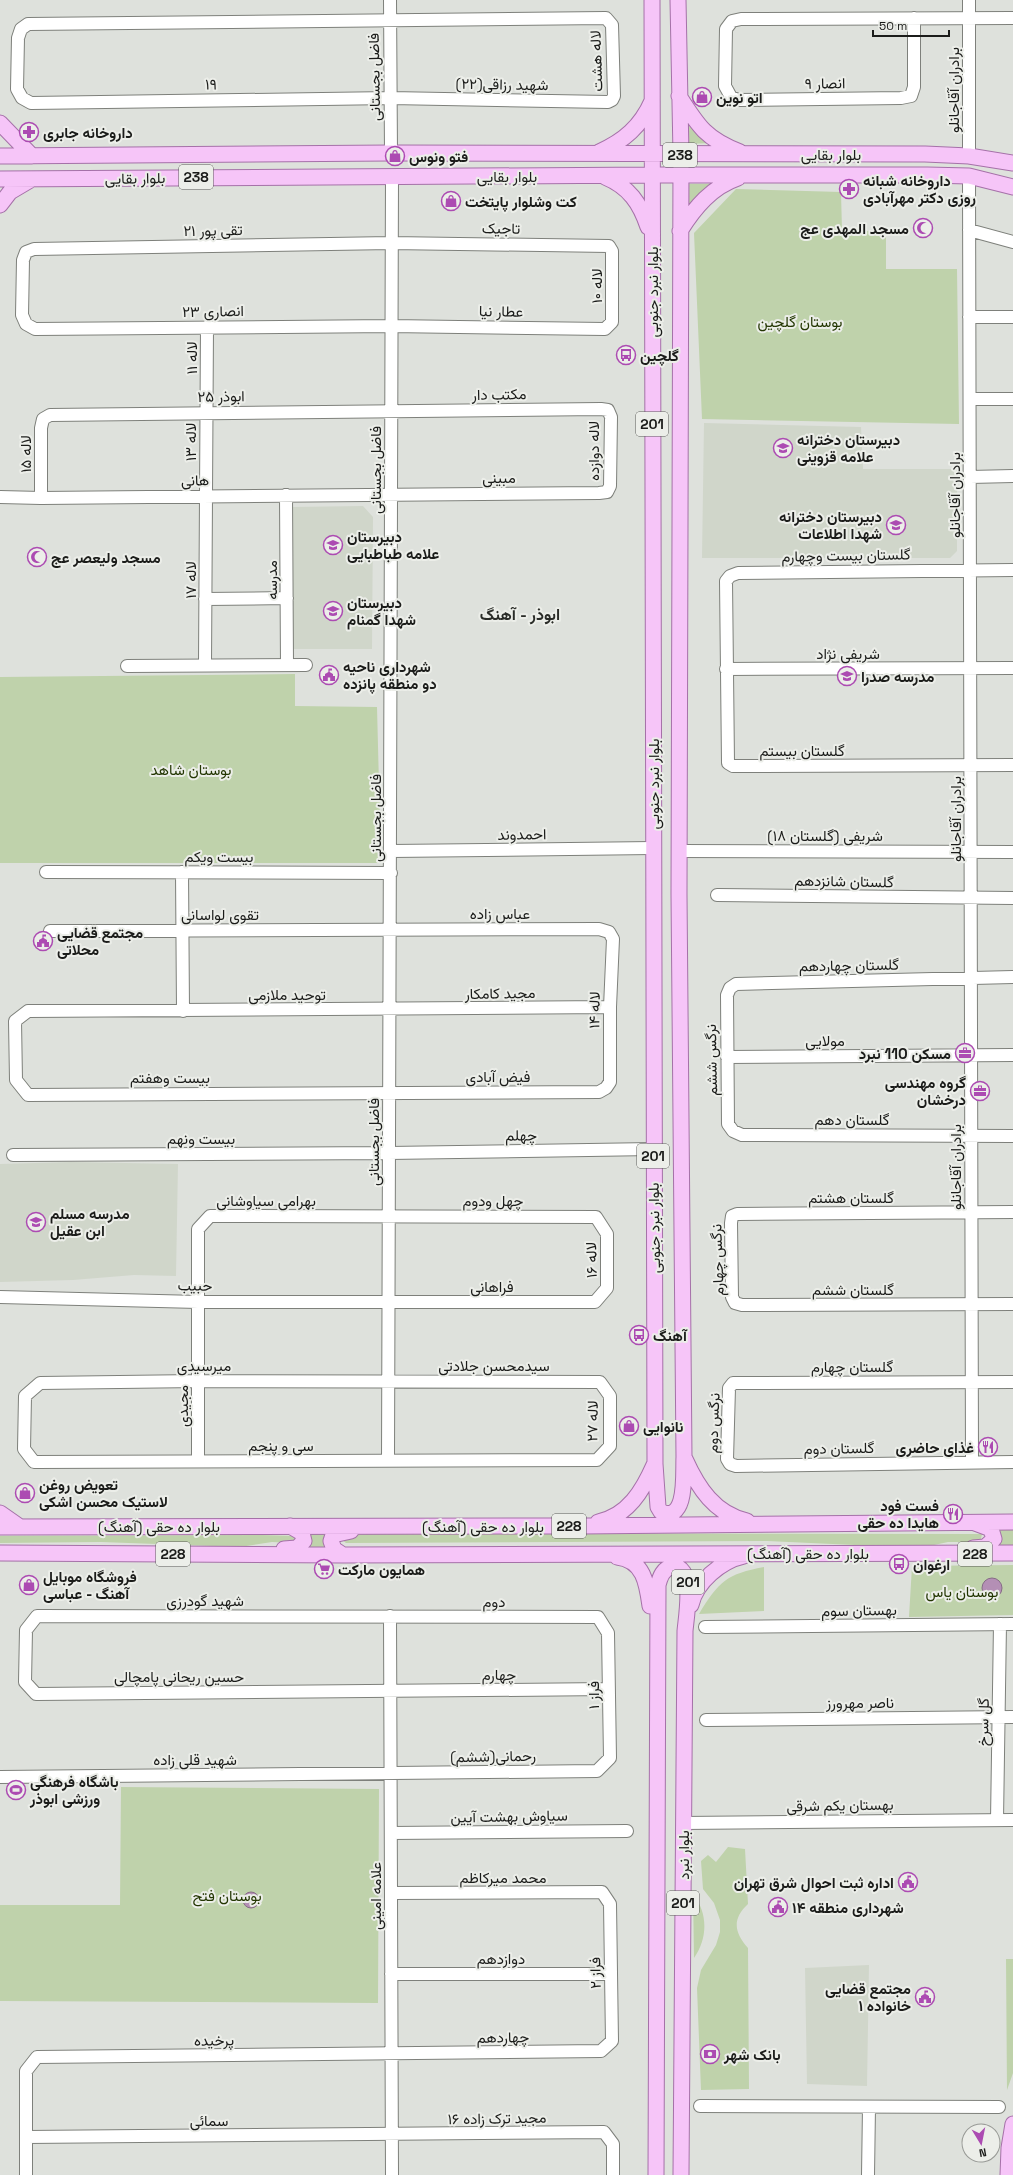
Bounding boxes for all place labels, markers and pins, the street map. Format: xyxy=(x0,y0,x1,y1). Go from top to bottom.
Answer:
shop icon: اتو نوین xyxy=(691,86,713,108)
place label: اتو نوین xyxy=(716,88,763,107)
pharmacy icon: داروخانه جابری xyxy=(18,121,40,143)
place label: داروخانه جابری xyxy=(43,123,133,142)
shop icon: فتو ونوس xyxy=(384,145,406,167)
place label: فتو ونوس xyxy=(409,147,468,166)
place label: داروخانه شبانه روزی دکتر مهرآبادی xyxy=(863,171,976,207)
pharmacy icon: داروخانه شبانه روزی دکتر مهرآبادی xyxy=(838,178,860,200)
shop icon: کت وشلوار پایتخت xyxy=(440,190,462,212)
place label: کت وشلوار پایتخت xyxy=(465,192,577,212)
mosque icon: مسجد المهدی عج xyxy=(912,217,934,239)
place label: مسجد المهدی عج xyxy=(800,219,909,239)
bus stop icon: گلچین xyxy=(615,344,637,366)
place label: گلچین xyxy=(640,346,679,366)
place label: دبیرستان دخترانه علامه قزوینی xyxy=(797,430,900,466)
school or university icon: دبیرستان دخترانه علامه قزوینی xyxy=(772,437,794,459)
place label: دبیرستان دخترانه شهدا اطلاعات xyxy=(779,507,882,543)
school or university icon: دبیرستان دخترانه شهدا اطلاعات xyxy=(885,514,907,536)
place label: دبیرستان علامه طباطبایی xyxy=(347,527,439,563)
school or university icon: دبیرستان علامه طباطبایی xyxy=(322,534,344,556)
mosque icon: مسجد ولیعصر عج xyxy=(26,546,48,568)
place label: مسجد ولیعصر عج xyxy=(51,548,161,568)
place label: دبیرستان شهدا گمنام xyxy=(347,593,416,630)
school or university icon: دبیرستان شهدا گمنام xyxy=(322,600,344,622)
place label: شهرداری ناحیه دو منطقه پانزده xyxy=(343,657,437,694)
public building icon: شهرداری ناحیه دو منطقه پانزده xyxy=(318,664,340,686)
school or university icon: مدرسه صدرا xyxy=(836,665,858,687)
place label: مدرسه صدرا xyxy=(861,667,934,686)
place label: مجتمع قضایی محلاتی xyxy=(57,923,143,959)
public building icon: مجتمع قضایی محلاتی xyxy=(32,930,54,952)
office icon: مسکن 110 نبرد xyxy=(954,1042,976,1064)
place label: مسکن 110 نبرد xyxy=(859,1044,951,1063)
place label: گروه مهندسی درخشان xyxy=(885,1073,966,1109)
office icon: گروه مهندسی درخشان xyxy=(969,1080,991,1102)
place label: مدرسه مسلم ابن عقیل xyxy=(50,1204,130,1240)
school or university icon: مدرسه مسلم ابن عقیل xyxy=(25,1211,47,1233)
bus stop icon: آهنگ xyxy=(628,1324,650,1346)
place label: آهنگ xyxy=(653,1326,688,1345)
shop icon: نانوایی xyxy=(618,1415,640,1437)
place label: نانوایی xyxy=(643,1417,683,1436)
restaurant icon: غذای حاضری xyxy=(977,1436,999,1458)
place label: غذای حاضری xyxy=(896,1438,974,1457)
place label: تعویض روغن لاستیک محسن اشکی xyxy=(39,1475,168,1511)
shop icon: تعویض روغن لاستیک محسن اشکی xyxy=(14,1482,36,1504)
place label: فست فود هایدا ده حقی xyxy=(858,1496,939,1532)
restaurant icon: فست فود هایدا ده حقی xyxy=(942,1503,964,1525)
bus stop icon: ارغوان xyxy=(888,1553,910,1575)
place label: ارغوان xyxy=(913,1555,950,1574)
supermarket icon: همایون مارکت xyxy=(313,1558,335,1580)
place label: همایون مارکت xyxy=(338,1560,425,1579)
place label: فروشگاه موبایل آهنگ - عباسی xyxy=(43,1567,137,1603)
shop icon: فروشگاه موبایل آهنگ - عباسی xyxy=(18,1574,40,1596)
place label: باشگاه فرهنگی ورزشی ابوذر xyxy=(29,1772,119,1808)
sports icon: باشگاه فرهنگی ورزشی ابوذر xyxy=(5,1779,27,1801)
public building icon: اداره ثبت احوال شرق تهران xyxy=(897,1871,919,1893)
place label: اداره ثبت احوال شرق تهران xyxy=(734,1873,894,1892)
public building icon: شهرداری منطقه ۱۴ xyxy=(767,1896,789,1918)
place label: شهرداری منطقه ۱۴ xyxy=(792,1898,904,1917)
place label: مجتمع قضایی خانواده ۱ xyxy=(825,1979,911,2015)
public building icon: مجتمع قضایی خانواده ۱ xyxy=(914,1986,936,2008)
bank icon: بانک شهر xyxy=(699,2043,721,2065)
place label: بانک شهر xyxy=(723,2045,781,2064)

